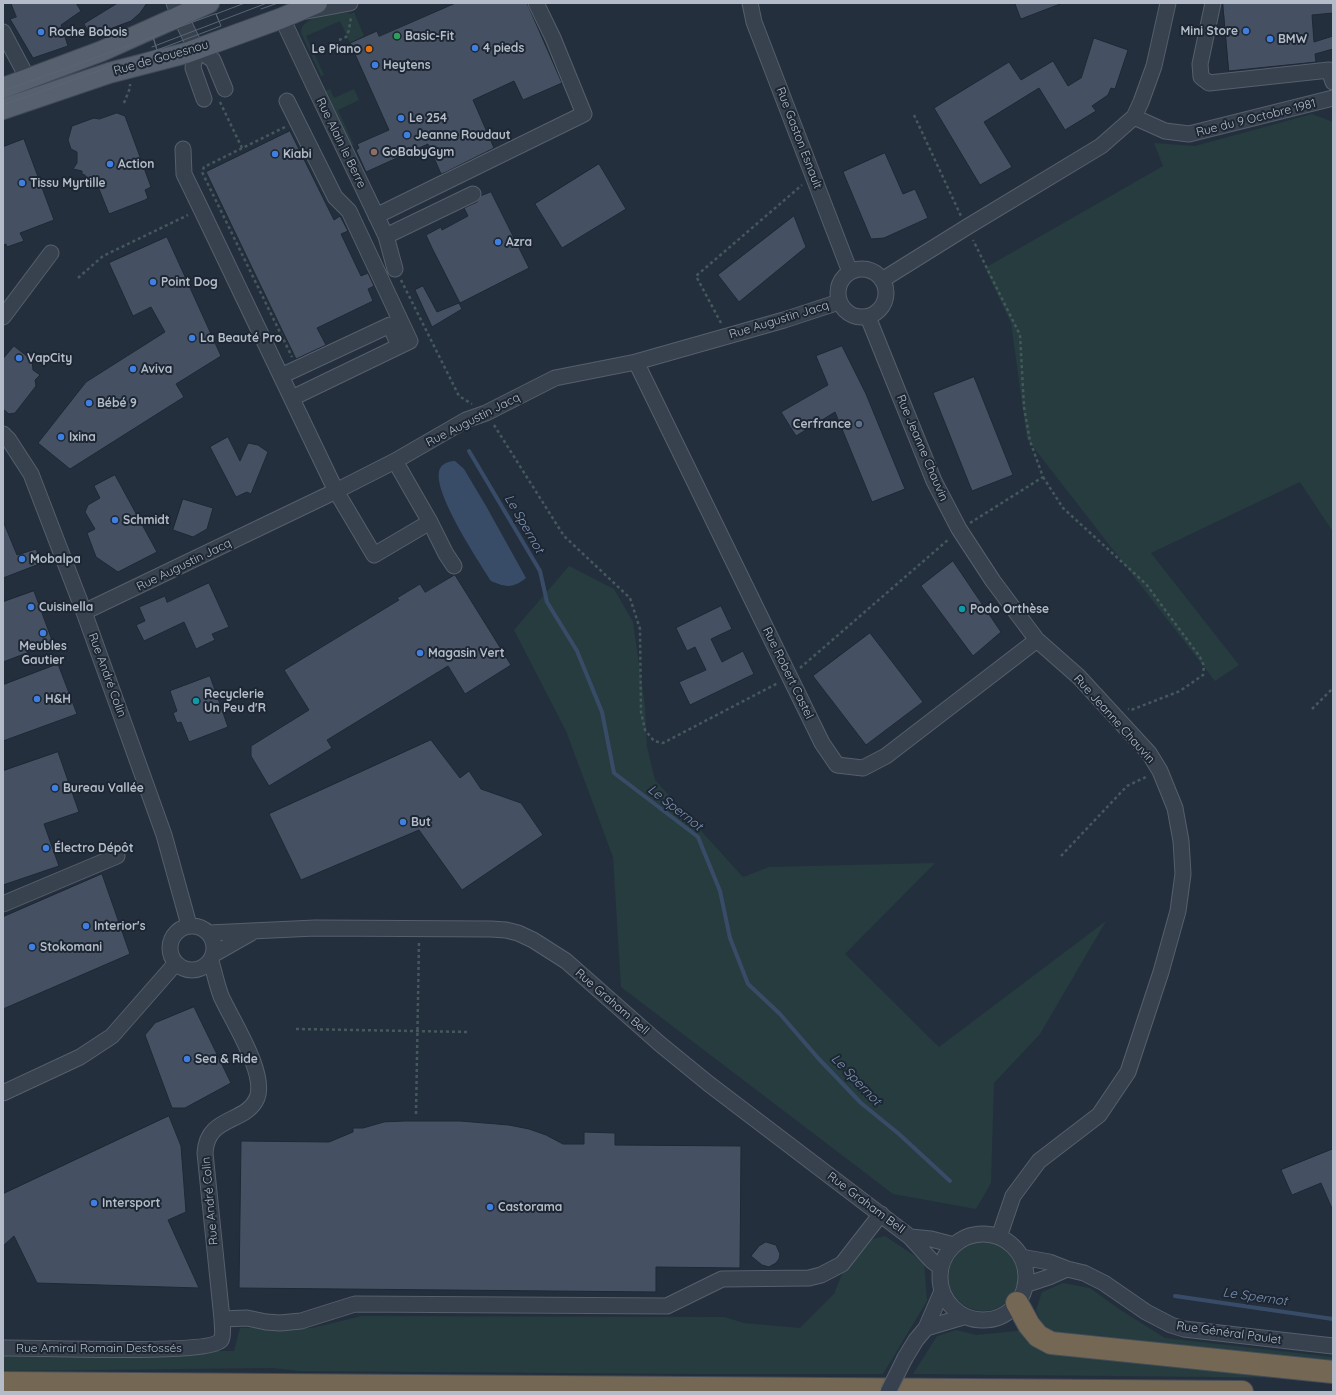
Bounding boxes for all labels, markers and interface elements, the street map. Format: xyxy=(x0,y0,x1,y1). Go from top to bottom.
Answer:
place label: Mini Store xyxy=(1180,24,1238,38)
place label: Roche Bobois xyxy=(49,25,127,39)
marker: Mini Store xyxy=(1241,26,1251,36)
marker: Roche Bobois xyxy=(36,27,46,37)
place label: Basic-Fit xyxy=(405,29,454,43)
marker: Basic-Fit xyxy=(392,31,402,41)
place label: BMW xyxy=(1278,32,1307,46)
marker: BMW xyxy=(1265,34,1275,44)
street label: Rue de Gouesnou xyxy=(112,38,210,78)
place label: 4 pieds xyxy=(483,41,524,55)
place label: Le Piano xyxy=(312,42,361,56)
marker: 4 pieds xyxy=(470,43,480,53)
marker: Le Piano xyxy=(364,44,374,54)
place label: Heytens xyxy=(383,58,431,72)
marker: Heytens xyxy=(370,60,380,70)
street label: Rue Gaston Esnault xyxy=(773,85,825,191)
street label: Rue Alain le Berre xyxy=(313,96,369,190)
street label: Rue du 9 Octobre 1981 xyxy=(1195,96,1317,140)
place label: Le 254 xyxy=(409,111,447,125)
marker: Le 254 xyxy=(396,113,406,123)
place label: Jeanne Roudaut xyxy=(415,128,511,142)
marker: Jeanne Roudaut xyxy=(402,130,412,140)
place label: GoBabyGym xyxy=(382,145,454,159)
place label: Kiabi xyxy=(283,147,312,161)
marker: GoBabyGym xyxy=(369,147,379,157)
marker: Kiabi xyxy=(270,149,280,159)
place label: Action xyxy=(118,157,154,171)
marker: Action xyxy=(105,159,115,169)
place label: Tissu Myrtille xyxy=(30,176,106,190)
marker: Tissu Myrtille xyxy=(17,178,27,188)
place label: Azra xyxy=(506,235,532,249)
marker: Azra xyxy=(493,237,503,247)
place label: Point Dog xyxy=(161,275,218,289)
marker: Point Dog xyxy=(148,277,158,287)
street label: Rue Augustin Jacq xyxy=(727,298,831,342)
place label: La Beauté Pro xyxy=(200,331,282,345)
marker: La Beauté Pro xyxy=(187,333,197,343)
place label: VapCity xyxy=(27,351,72,365)
marker: VapCity xyxy=(14,353,24,363)
place label: Aviva xyxy=(141,362,172,376)
marker: Aviva xyxy=(128,364,138,374)
street label: Rue Augustin Jacq xyxy=(424,390,522,450)
street label: Rue Jeanne Chauvin xyxy=(893,393,951,503)
place label: Bébé 9 xyxy=(97,396,137,410)
marker: Bébé 9 xyxy=(84,398,94,408)
place label: Cerfrance xyxy=(793,417,851,431)
marker: Cerfrance xyxy=(854,419,864,429)
place label: Ixina xyxy=(69,430,96,444)
marker: Ixina xyxy=(56,432,66,442)
water label: Le Spernot xyxy=(501,492,547,556)
place label: Schmidt xyxy=(123,513,170,527)
marker: Schmidt xyxy=(110,515,120,525)
street label: Rue Augustin Jacq xyxy=(134,536,234,594)
place label: Mobalpa xyxy=(30,552,81,566)
marker: Mobalpa xyxy=(17,554,27,564)
place label: Cuisinella xyxy=(39,600,93,614)
marker: Cuisinella xyxy=(26,602,36,612)
place label: Podo Orthèse xyxy=(970,602,1049,616)
marker: Podo Orthèse xyxy=(957,604,967,614)
street label: Rue Robert Castel xyxy=(760,625,816,721)
marker: Meubles Gautier xyxy=(38,628,48,638)
street label: Rue André Colin xyxy=(85,631,129,719)
place label: Meubles Gautier xyxy=(19,639,67,667)
place label: Magasin Vert xyxy=(428,646,505,660)
marker: Magasin Vert xyxy=(415,648,425,658)
street label: Rue Jeanne Chauvin xyxy=(1070,672,1158,766)
place label: Recyclerie Un Peu d'R xyxy=(204,687,266,715)
place label: H&H xyxy=(45,692,71,706)
marker: H&H xyxy=(32,694,42,704)
marker: Recyclerie Un Peu d'R xyxy=(191,696,201,706)
place label: Bureau Vallée xyxy=(63,781,144,795)
water label: Le Spernot xyxy=(645,782,705,834)
marker: Bureau Vallée xyxy=(50,783,60,793)
place label: But xyxy=(411,815,431,829)
marker: But xyxy=(398,817,408,827)
place label: Électro Dépôt xyxy=(54,841,134,855)
marker: Électro Dépôt xyxy=(41,843,51,853)
place label: Interior's xyxy=(94,919,145,933)
marker: Interior's xyxy=(81,921,91,931)
place label: Stokomani xyxy=(40,940,102,954)
marker: Stokomani xyxy=(27,942,37,952)
street label: Rue Graham Bell xyxy=(572,966,652,1038)
water label: Le Spernot xyxy=(828,1051,884,1109)
place label: Sea & Ride xyxy=(195,1052,258,1066)
marker: Sea & Ride xyxy=(182,1054,192,1064)
street label: Rue André Colin xyxy=(199,1156,221,1246)
street label: Rue Graham Bell xyxy=(824,1169,908,1237)
place label: Intersport xyxy=(102,1196,161,1210)
marker: Intersport xyxy=(89,1198,99,1208)
place label: Castorama xyxy=(498,1200,562,1214)
marker: Castorama xyxy=(485,1202,495,1212)
water label: Le Spernot xyxy=(1222,1285,1288,1309)
street label: Rue Général Paulet xyxy=(1176,1318,1282,1348)
street label: Rue Amiral Romain Desfossés xyxy=(16,1341,182,1355)

